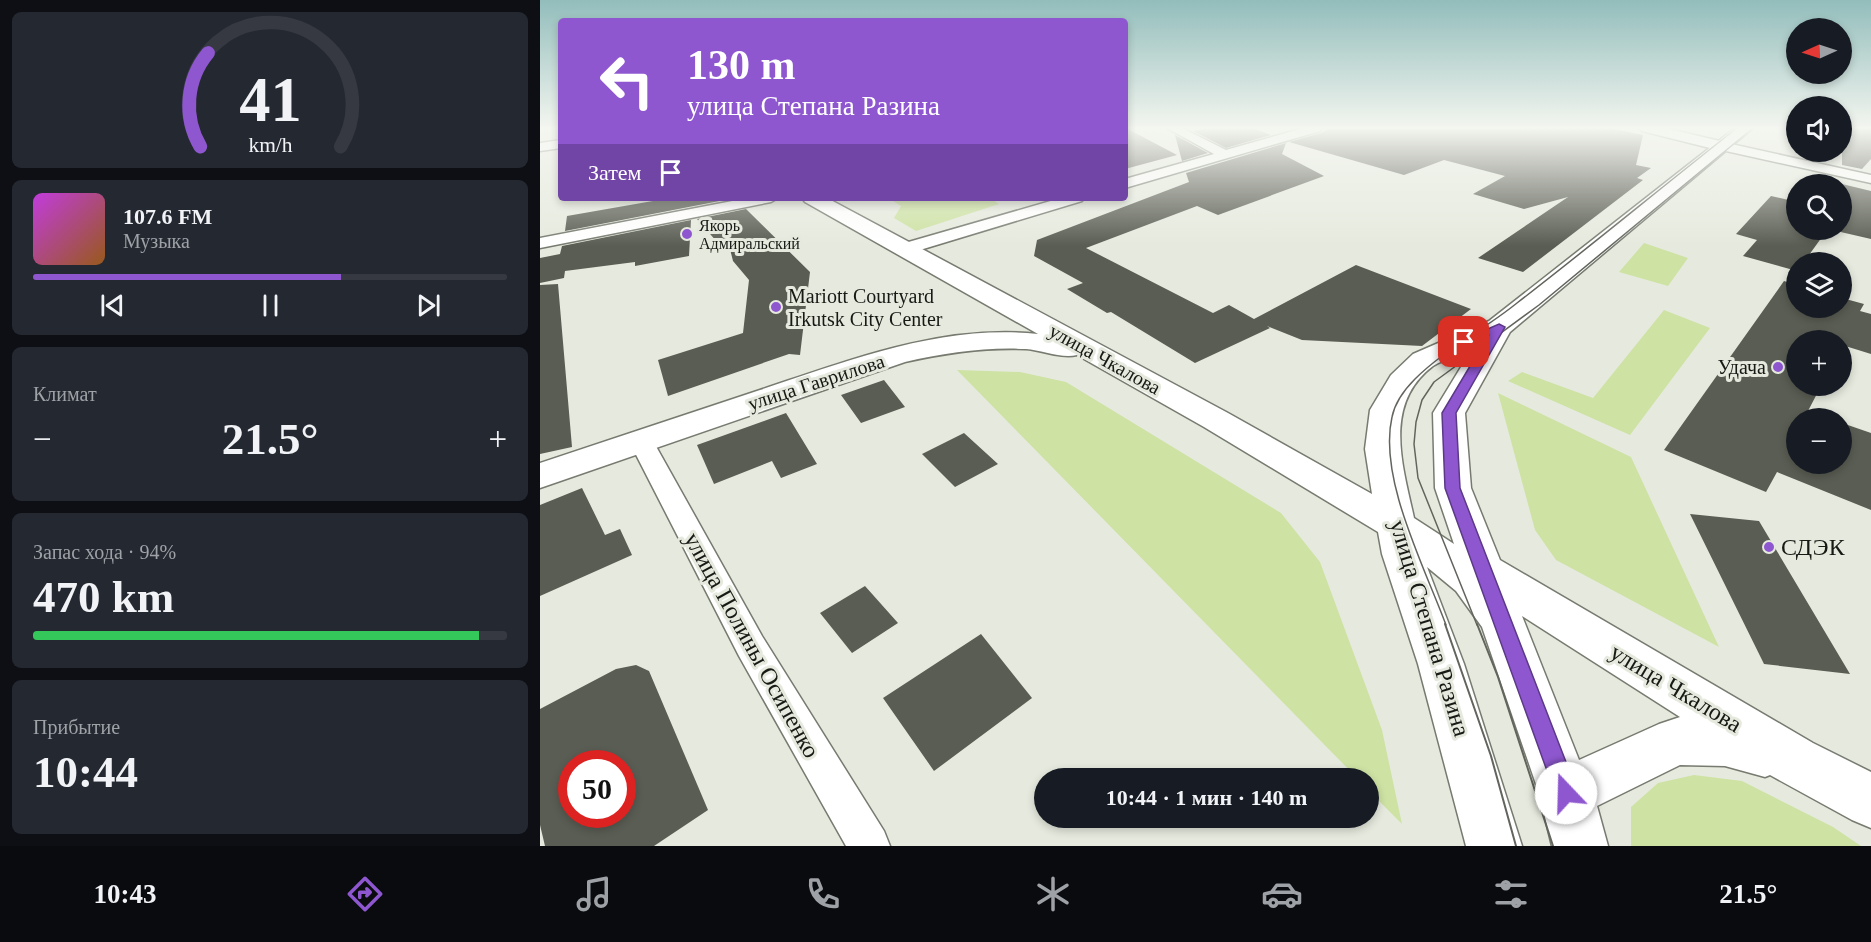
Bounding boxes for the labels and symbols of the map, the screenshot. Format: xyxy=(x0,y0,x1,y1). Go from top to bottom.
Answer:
north arrow xyxy=(1786,18,1852,84)
place label: Якорь Адмиральский xyxy=(699,217,800,253)
marker: Якорь Адмиральский xyxy=(680,227,694,241)
place label: Mariott Courtyard Irkutsk City Center xyxy=(788,285,943,331)
marker: Mariott Courtyard Irkutsk City Center xyxy=(769,300,783,314)
pin xyxy=(1438,316,1489,367)
street label: улица Чкалова xyxy=(1045,319,1165,400)
street label: улица Гаврилова xyxy=(745,349,888,415)
place label: Удача xyxy=(1717,356,1766,379)
marker: Удача xyxy=(1771,360,1785,374)
street label: улица Степана Разина xyxy=(1385,517,1475,740)
street label: улица Полины Осипенко xyxy=(679,528,825,762)
place label: СДЭК xyxy=(1781,534,1846,560)
marker: СДЭК xyxy=(1762,540,1776,554)
street label: улица Чкалова xyxy=(1606,639,1747,738)
speed limit sign: 50 xyxy=(558,750,636,828)
position arrow xyxy=(1534,761,1598,825)

